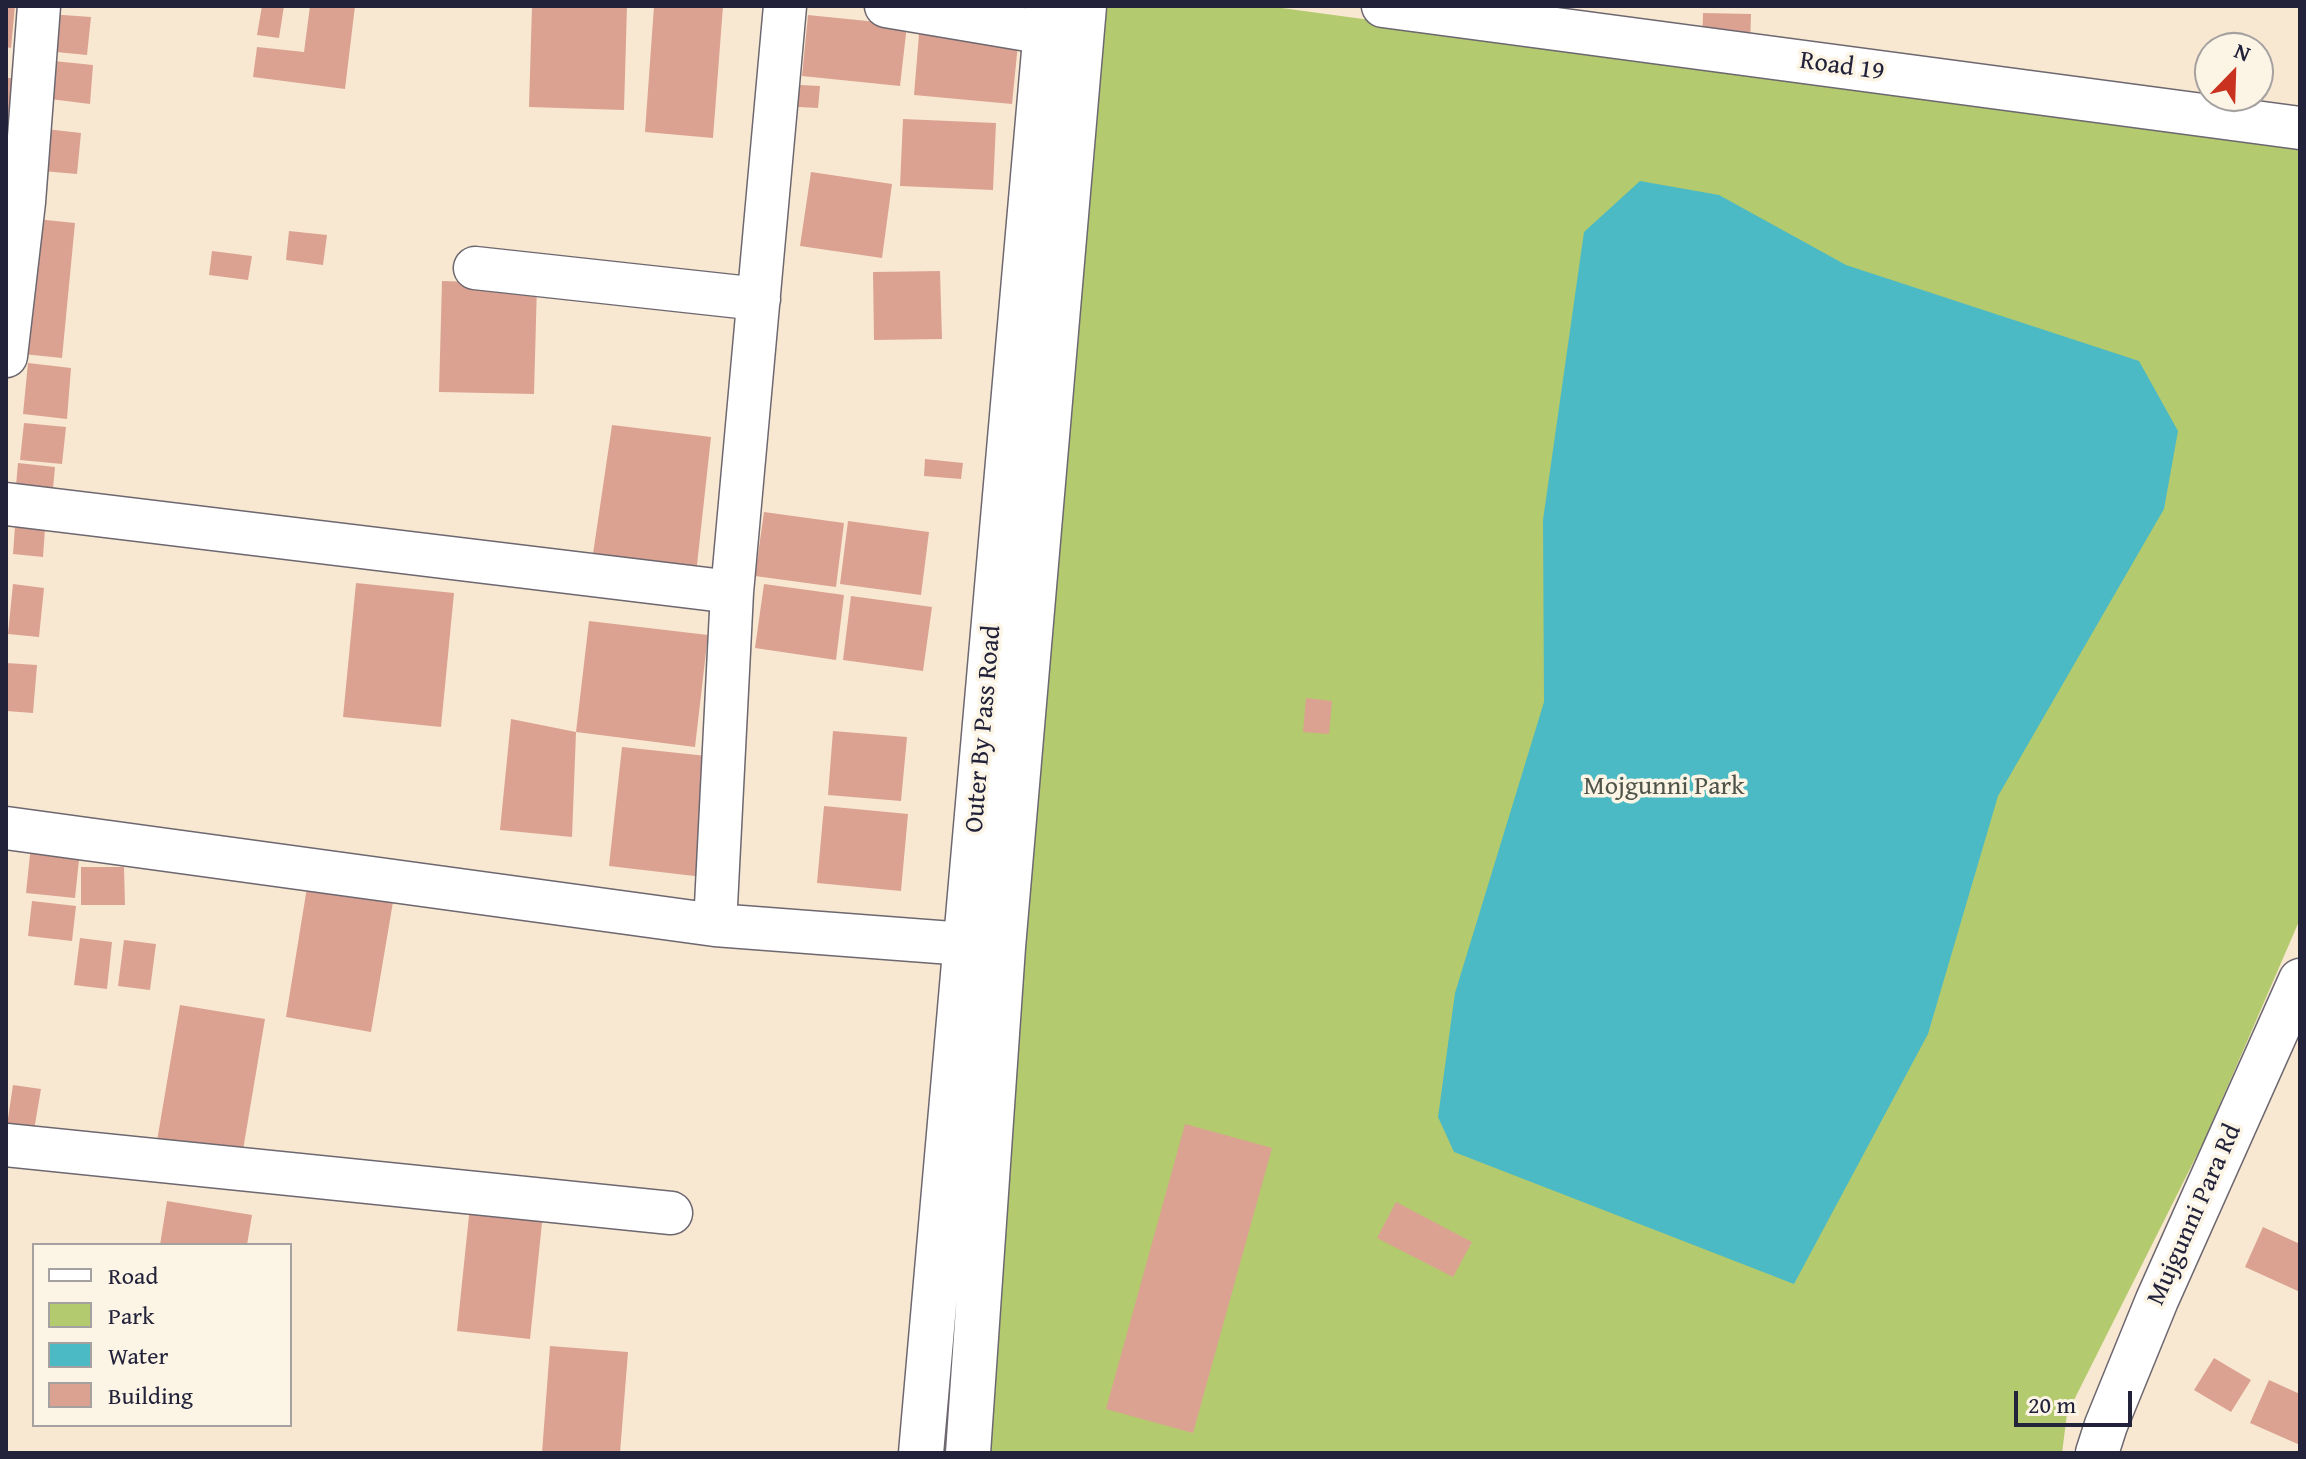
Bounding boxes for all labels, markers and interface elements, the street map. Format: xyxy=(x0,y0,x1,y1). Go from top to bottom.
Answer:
north arrow xyxy=(2194,32,2274,112)
text: N xyxy=(2230,34,2256,69)
street label: Road 19 xyxy=(1798,46,1886,88)
street label: Outer By Pass Road xyxy=(959,624,1009,834)
park label: Mojgunni Park xyxy=(1584,771,1744,803)
street label: Mujgunni Para Rd xyxy=(2141,1120,2249,1310)
legend xyxy=(32,1243,292,1427)
text: Road xyxy=(108,1258,158,1293)
text: Park xyxy=(108,1298,154,1333)
text: Water xyxy=(108,1338,168,1373)
scale bar xyxy=(2018,1375,2136,1425)
text: Building xyxy=(108,1378,193,1413)
text: 20 m xyxy=(2028,1387,2076,1422)

